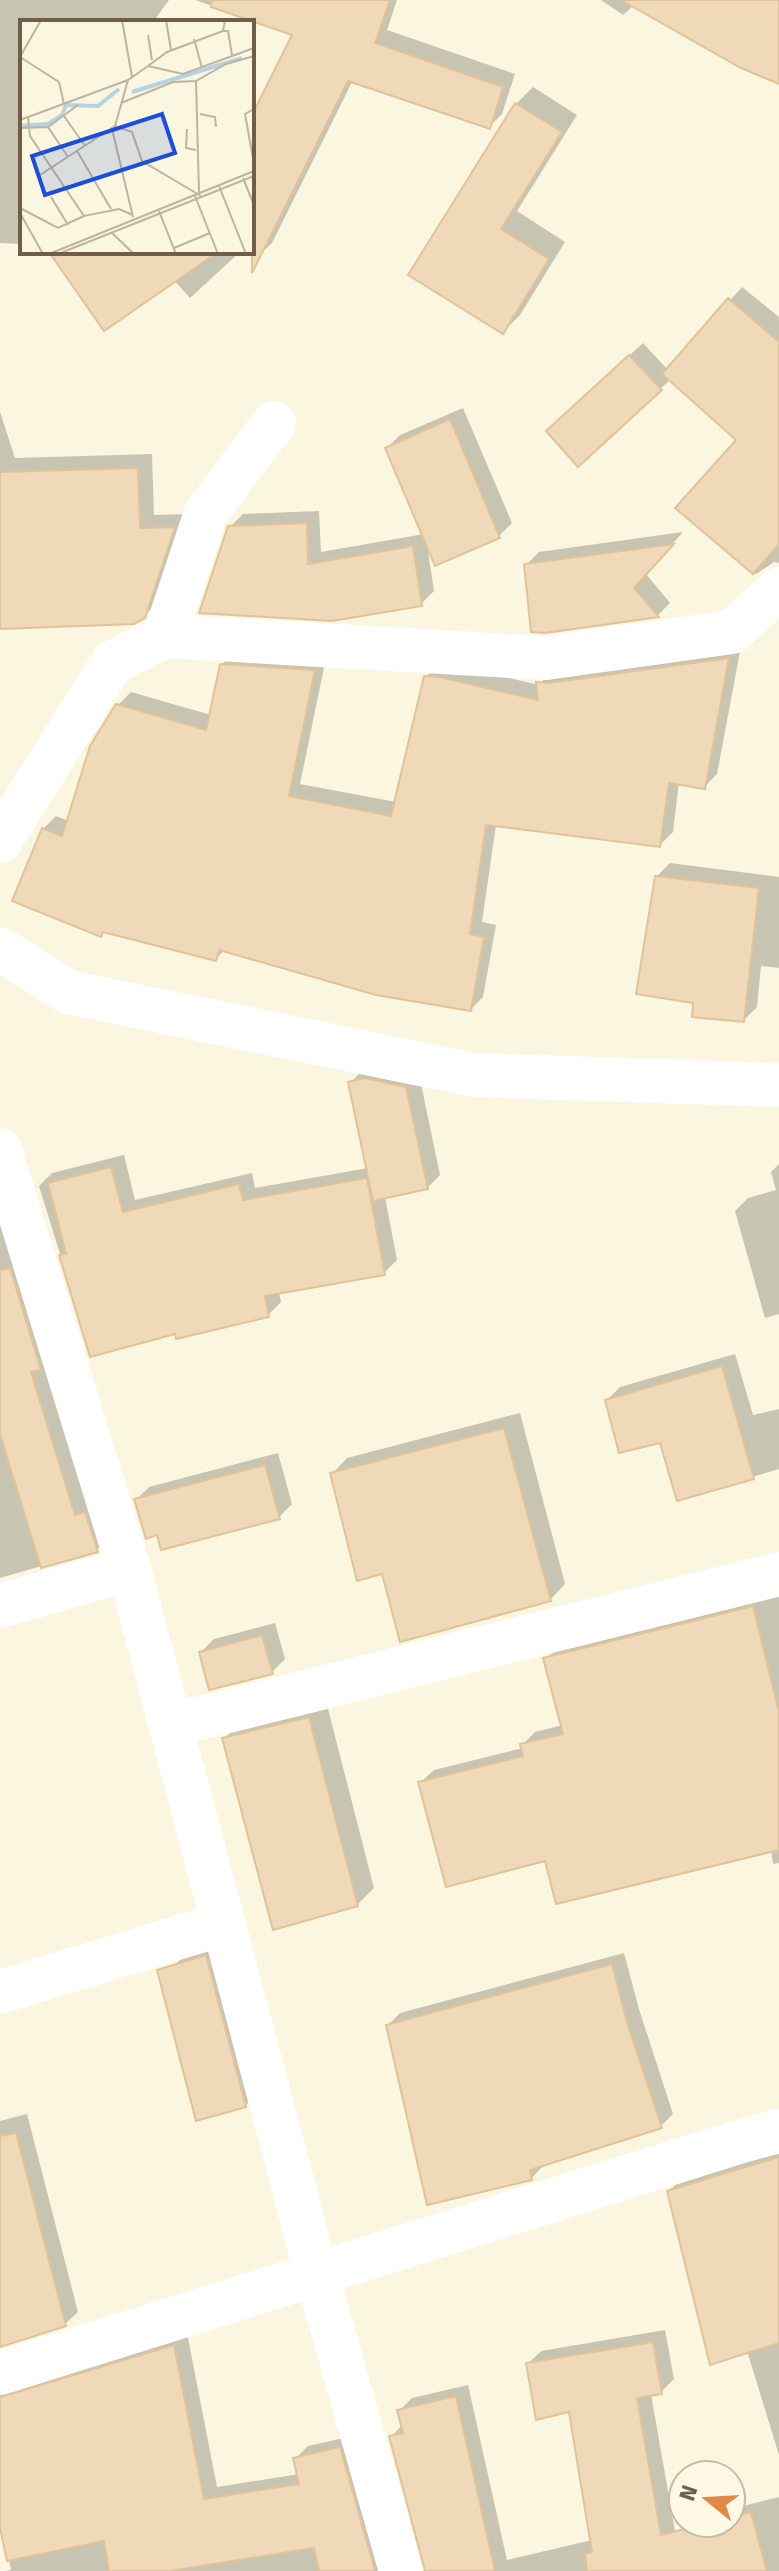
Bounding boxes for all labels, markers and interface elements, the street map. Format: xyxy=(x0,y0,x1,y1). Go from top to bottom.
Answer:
inset map xyxy=(20,20,254,254)
north arrow xyxy=(667,2459,747,2539)
text: N xyxy=(673,2482,704,2504)

